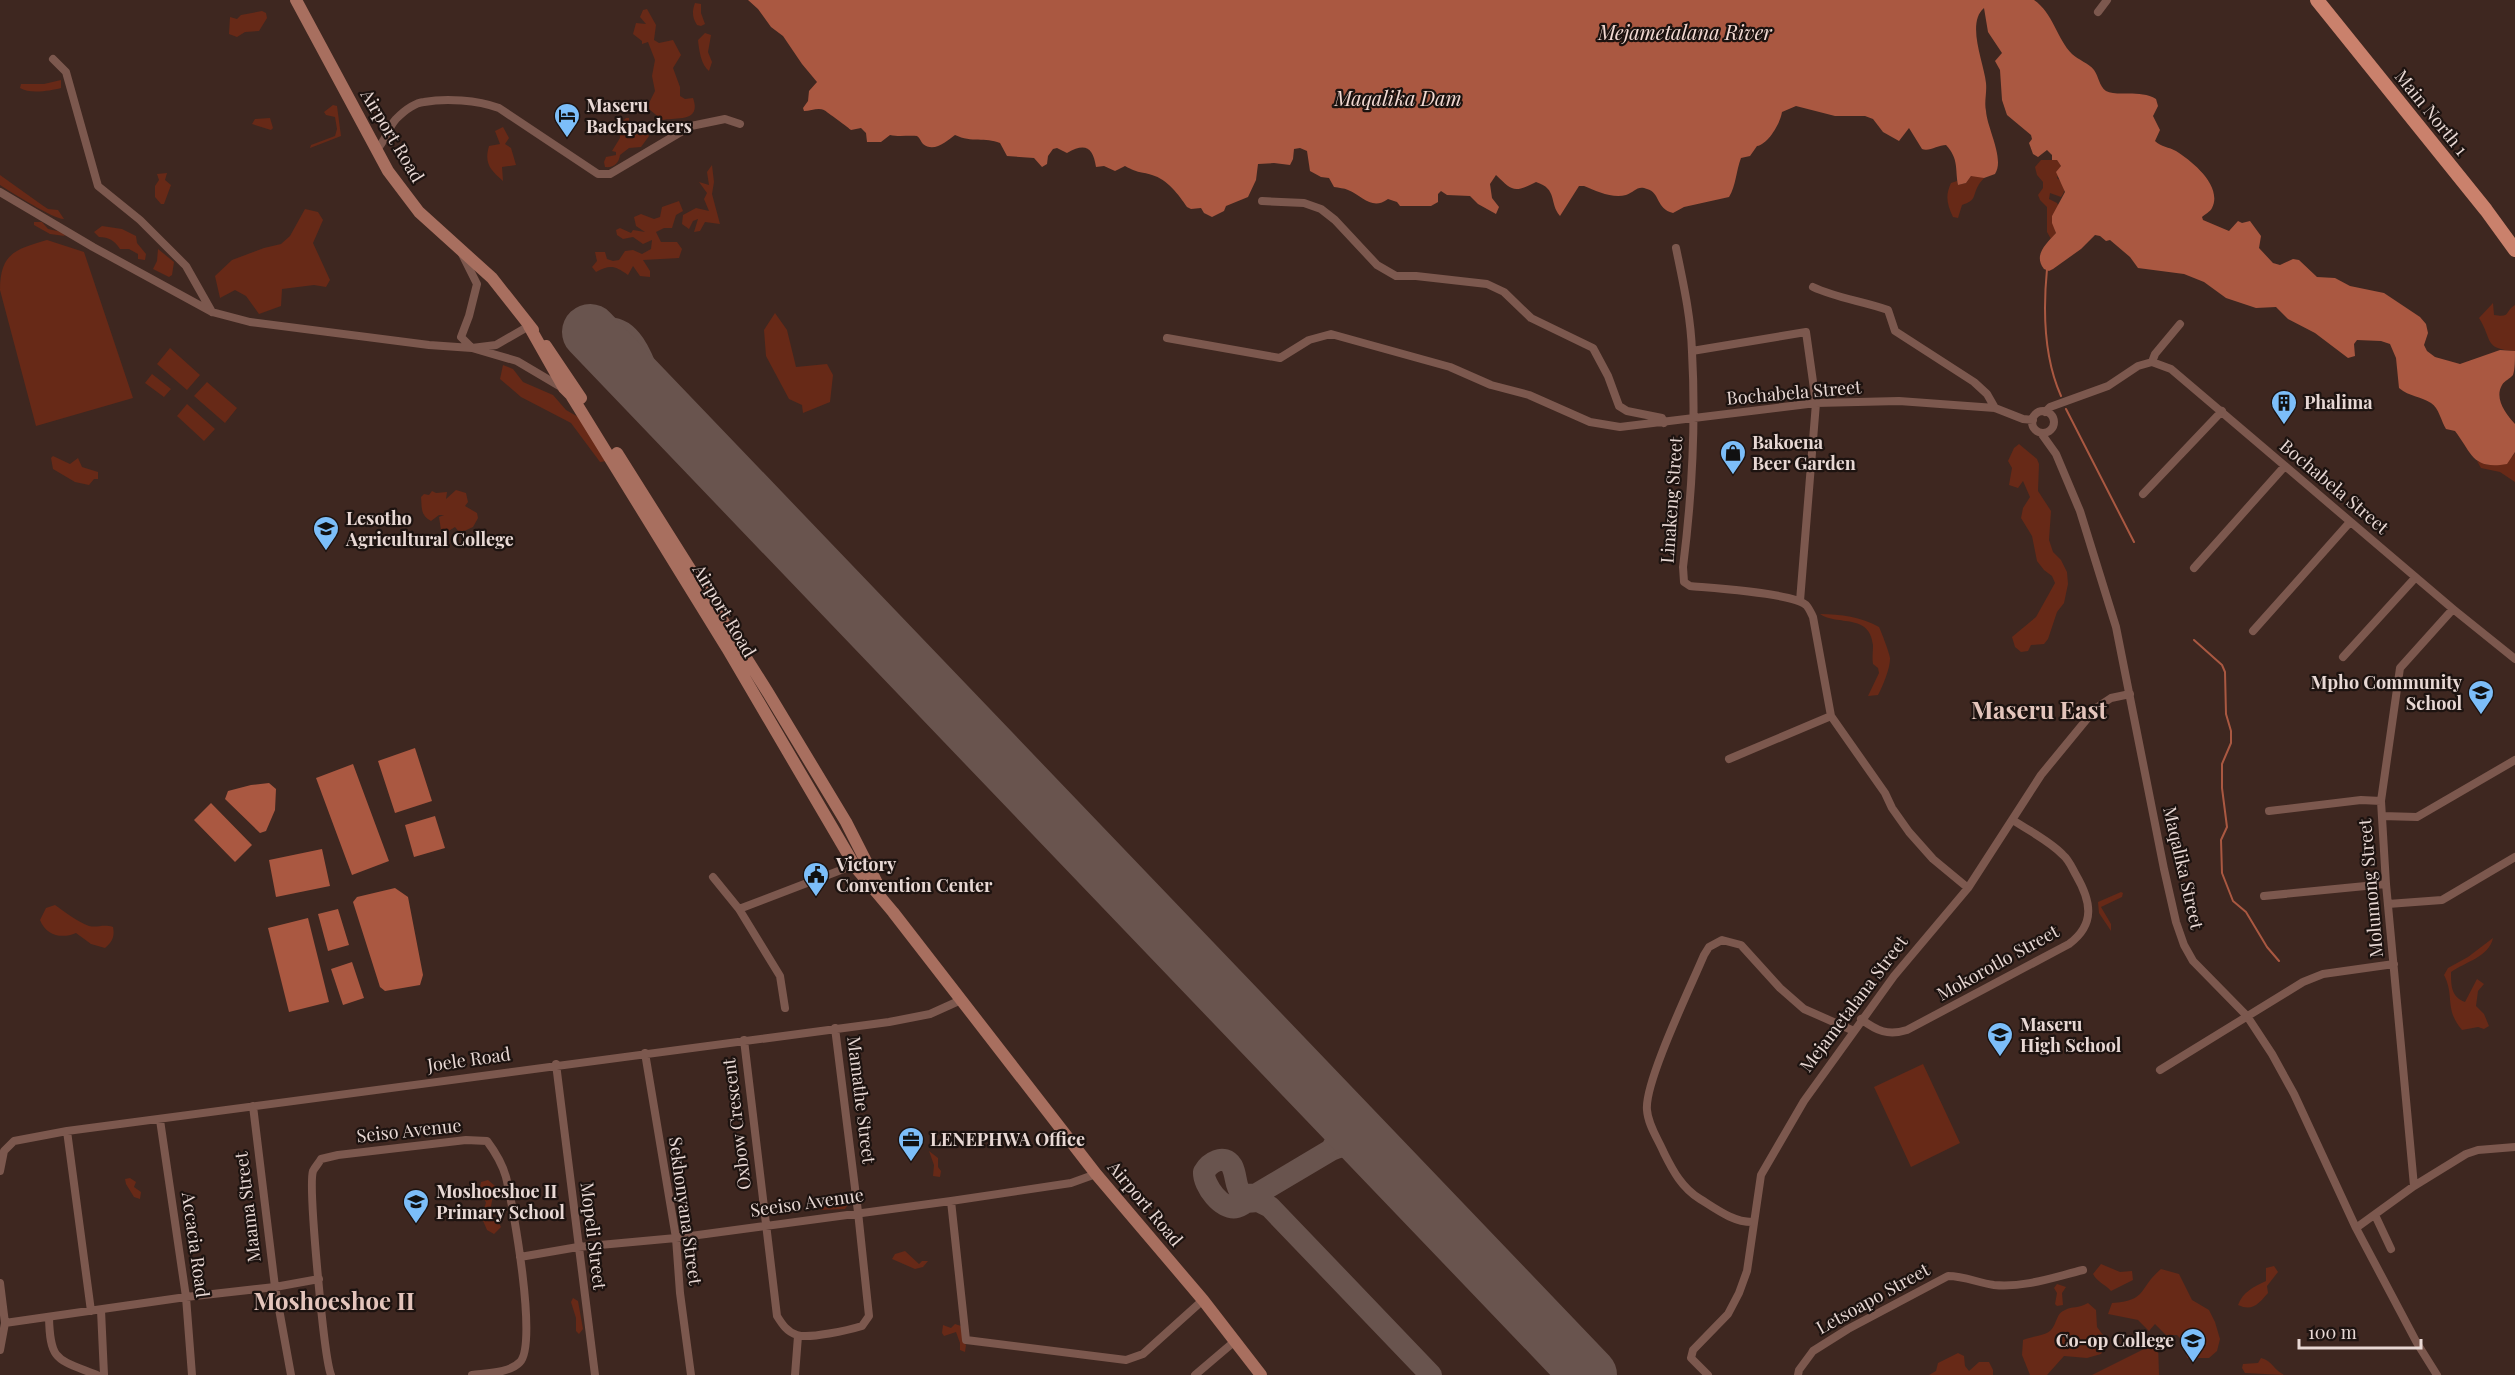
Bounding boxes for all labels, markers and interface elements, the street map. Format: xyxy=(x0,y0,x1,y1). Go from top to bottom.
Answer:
water label: Mejametalana River xyxy=(1597,18,1773,45)
street label: Main North 1 xyxy=(2390,65,2474,160)
street label: Airport Road xyxy=(355,84,430,187)
water label: Maqalika Dam xyxy=(1333,84,1462,111)
place label: Maseru Backpackers xyxy=(586,93,692,138)
hotel icon: Maseru Backpackers xyxy=(552,101,582,139)
street label: Bochabela Street xyxy=(1725,374,1863,410)
building icon: Phalima xyxy=(2269,388,2299,426)
place label: Phalima xyxy=(2304,390,2373,414)
place label: Bakoena Beer Garden xyxy=(1752,430,1856,475)
street label: Bochabela Street xyxy=(2275,434,2395,539)
street label: Linakeng Street xyxy=(1655,435,1687,564)
shop icon: Bakoena Beer Garden xyxy=(1718,438,1748,476)
place label: Lesotho Agricultural College xyxy=(345,506,514,551)
school or university icon: Lesotho Agricultural College xyxy=(311,514,341,552)
street label: Airport Road xyxy=(687,559,762,662)
place label: Mpho Community School xyxy=(2311,670,2463,715)
school or university icon: Mpho Community School xyxy=(2466,678,2496,716)
district label: Maseru East xyxy=(1971,693,2108,725)
street label: Maqalika Street xyxy=(2158,804,2210,932)
street label: Molumong Street xyxy=(2352,817,2388,959)
place label: Victory Convention Center xyxy=(835,852,993,897)
public building icon: Victory Convention Center xyxy=(801,860,831,898)
street label: Mokorotlo Street xyxy=(1932,918,2063,1006)
street label: Mejametalana Street xyxy=(1794,930,1913,1077)
place label: Maseru High School xyxy=(2020,1012,2122,1057)
school or university icon: Maseru High School xyxy=(1985,1020,2015,1058)
street label: Mamathe Street xyxy=(842,1035,882,1166)
street label: Joele Road xyxy=(425,1041,513,1077)
street label: Oxbow Crescent xyxy=(716,1056,756,1191)
street label: Seiso Avenue xyxy=(355,1113,463,1147)
office icon: LENEPHWA Office xyxy=(896,1125,926,1163)
place label: LENEPHWA Office xyxy=(930,1127,1085,1151)
street label: Sekhonyana Street xyxy=(664,1135,708,1287)
street label: Maama Street xyxy=(228,1150,266,1264)
street label: Airport Road xyxy=(1102,1155,1189,1251)
place label: Moshoeshoe II Primary School xyxy=(436,1179,565,1224)
street label: Mopeli Street xyxy=(575,1181,613,1292)
street label: Seeiso Avenue xyxy=(749,1182,865,1222)
school or university icon: Moshoeshoe II Primary School xyxy=(401,1187,431,1225)
street label: Accacia Road xyxy=(177,1190,215,1300)
street label: Letsoapo Street xyxy=(1812,1257,1934,1339)
district label: Moshoeshoe II xyxy=(253,1284,415,1316)
scale bar xyxy=(2299,1312,2420,1350)
text: 100 m xyxy=(2308,1320,2357,1344)
school or university icon: Co-op College xyxy=(2178,1326,2208,1364)
place label: Co-op College xyxy=(2056,1328,2174,1352)

